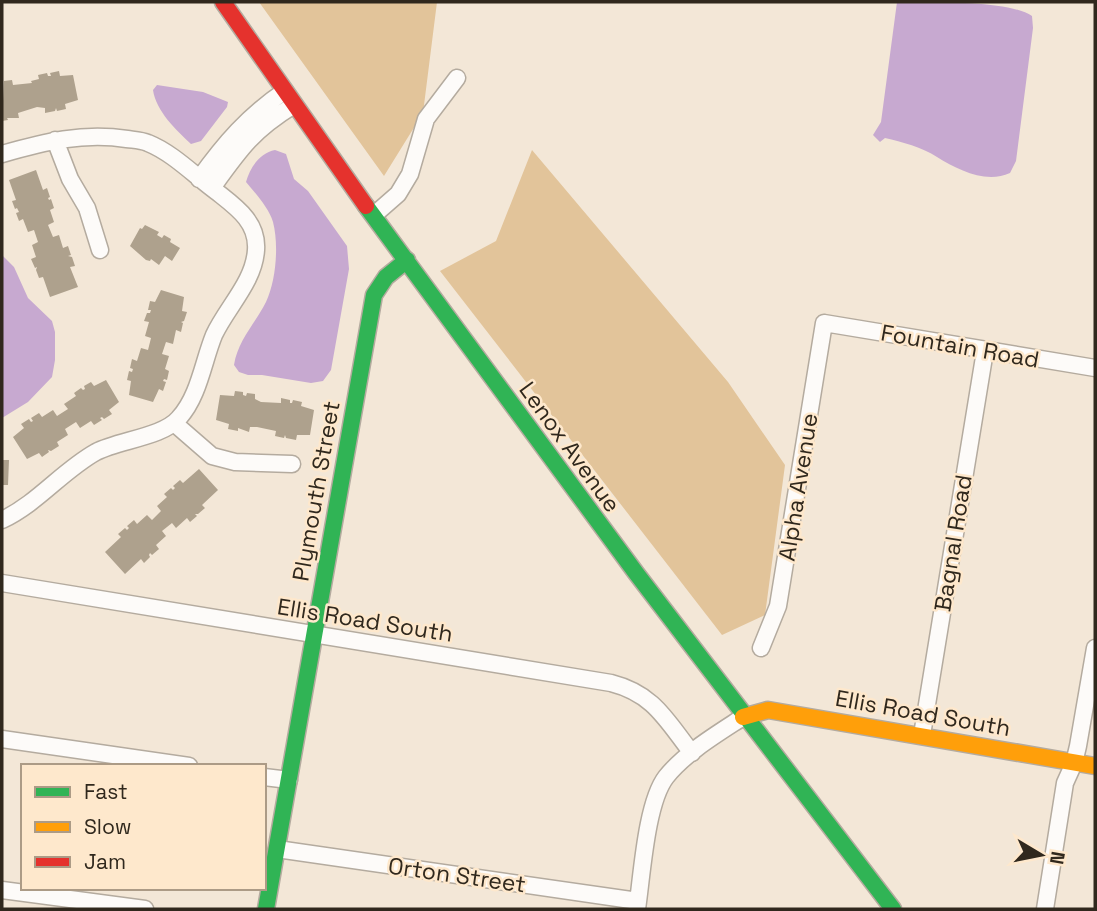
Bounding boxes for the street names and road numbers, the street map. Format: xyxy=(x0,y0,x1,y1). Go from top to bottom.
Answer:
street label: Fountain Road xyxy=(879,317,1041,375)
street label: Lenox Avenue xyxy=(513,376,627,518)
street label: Plymouth Street xyxy=(285,399,347,583)
street label: Alpha Avenue xyxy=(772,411,824,563)
street label: Bagnal Road xyxy=(927,472,979,614)
street label: Ellis Road South xyxy=(275,591,455,649)
street label: Ellis Road South xyxy=(833,683,1013,743)
street label: Orton Street xyxy=(386,850,528,900)

